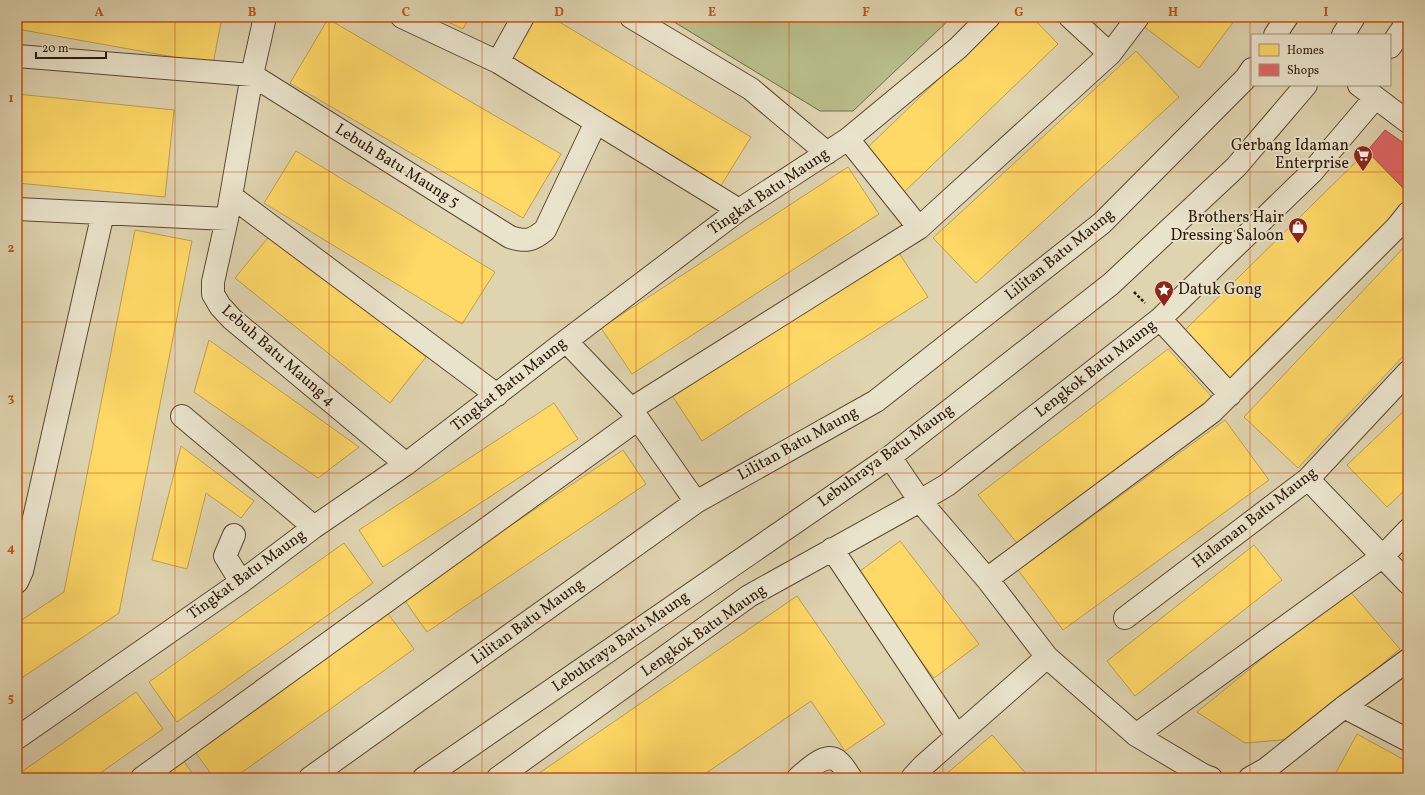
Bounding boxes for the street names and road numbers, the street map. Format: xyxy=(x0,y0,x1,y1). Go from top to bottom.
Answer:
street label: Lebuh Batu Maung 5 xyxy=(330,119,464,213)
street label: Tingkat Batu Maung xyxy=(704,143,834,241)
street label: Lilitan Batu Maung xyxy=(1001,204,1119,306)
street label: Lebuh Batu Maung 4 xyxy=(216,300,340,412)
street label: Lengkok Batu Maung xyxy=(1031,315,1161,423)
street label: Tingkat Batu Maung xyxy=(446,333,572,437)
street label: Lebuhraya Batu Maung xyxy=(814,399,958,513)
street label: Lilitan Batu Maung xyxy=(734,402,862,486)
street label: Halaman Batu Maung xyxy=(1188,462,1322,574)
street label: Tingkat Batu Maung xyxy=(183,525,311,625)
street label: Lilitan Batu Maung xyxy=(467,573,589,671)
street label: Lengkok Batu Maung xyxy=(637,579,771,683)
street label: Lebuhraya Batu Maung xyxy=(548,586,694,698)

